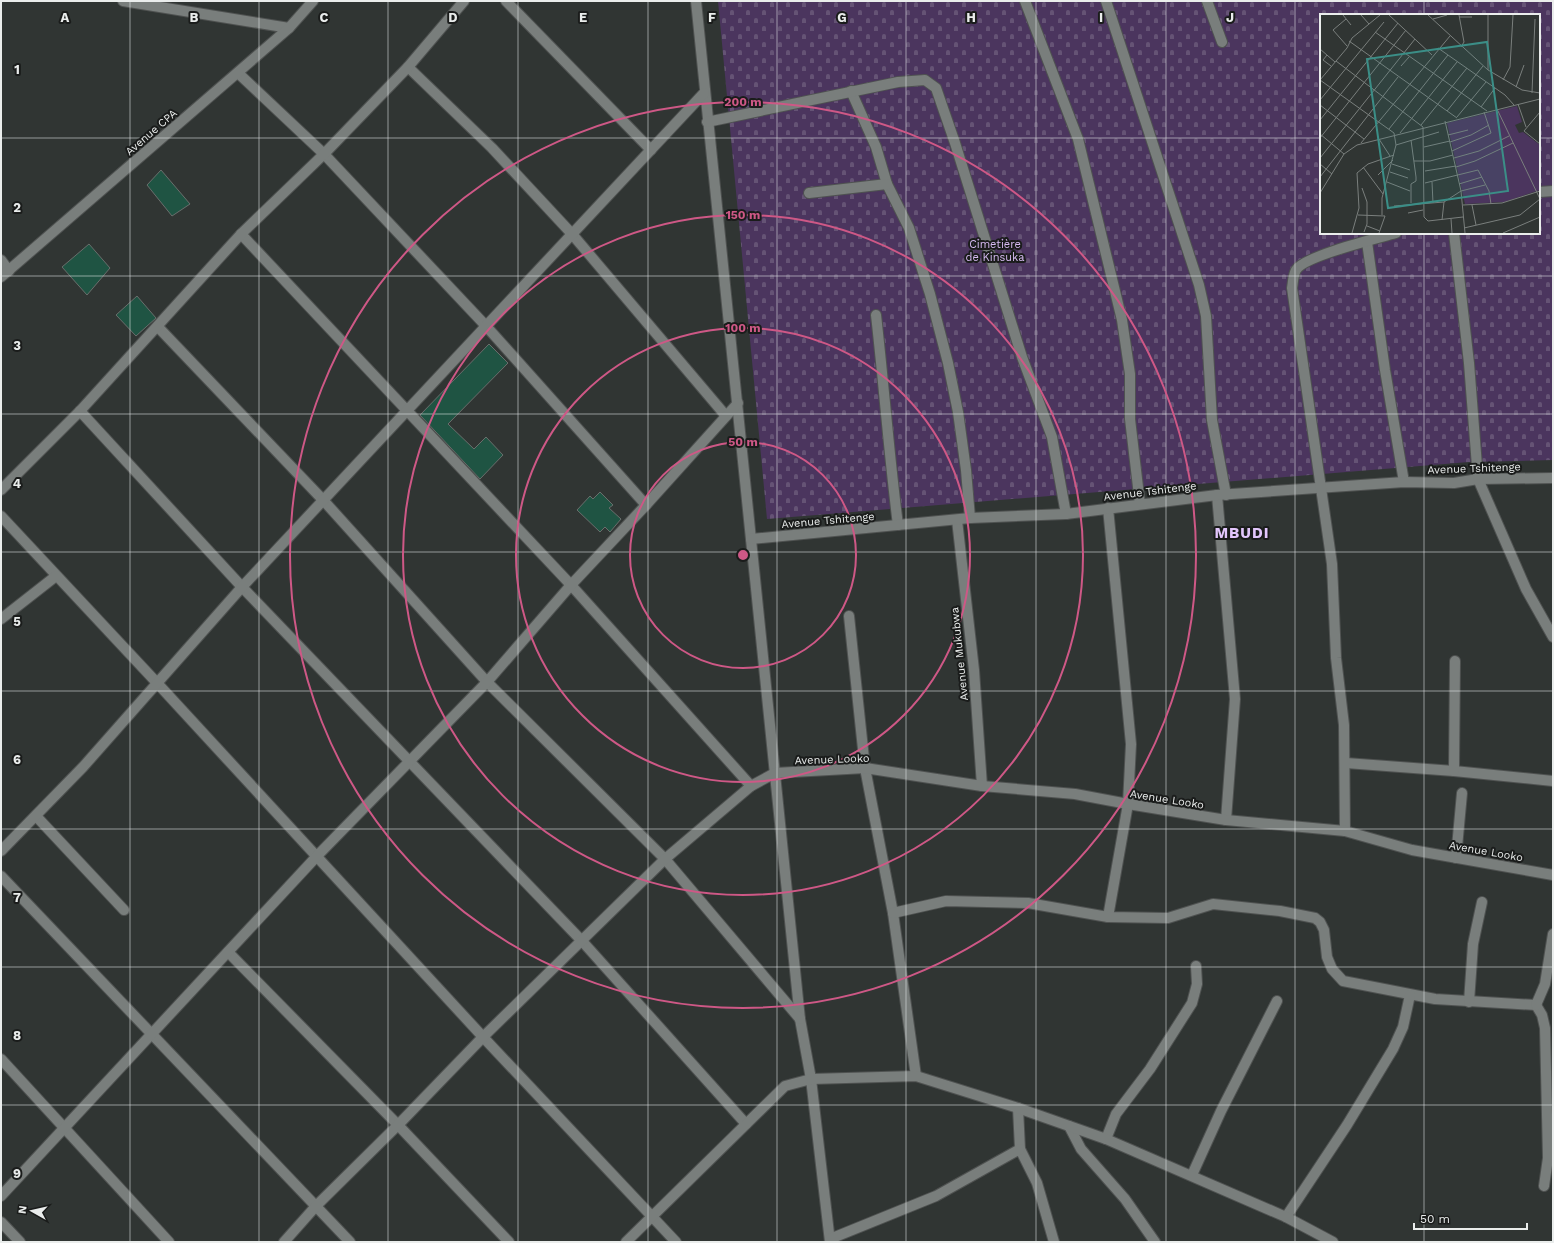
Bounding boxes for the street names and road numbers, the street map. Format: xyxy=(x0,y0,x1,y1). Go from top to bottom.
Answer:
street label: Avenue CPA xyxy=(123,107,180,158)
street label: Avenue Tshitenge xyxy=(1427,460,1521,477)
street label: Avenue Tshitenge xyxy=(1103,479,1197,504)
street label: Avenue Tshitenge xyxy=(781,510,875,531)
street label: Avenue Mukubwa xyxy=(948,607,971,701)
street label: Avenue Looko xyxy=(794,752,870,767)
street label: Avenue Looko xyxy=(1129,787,1205,812)
street label: Avenue Looko xyxy=(1448,839,1524,864)

